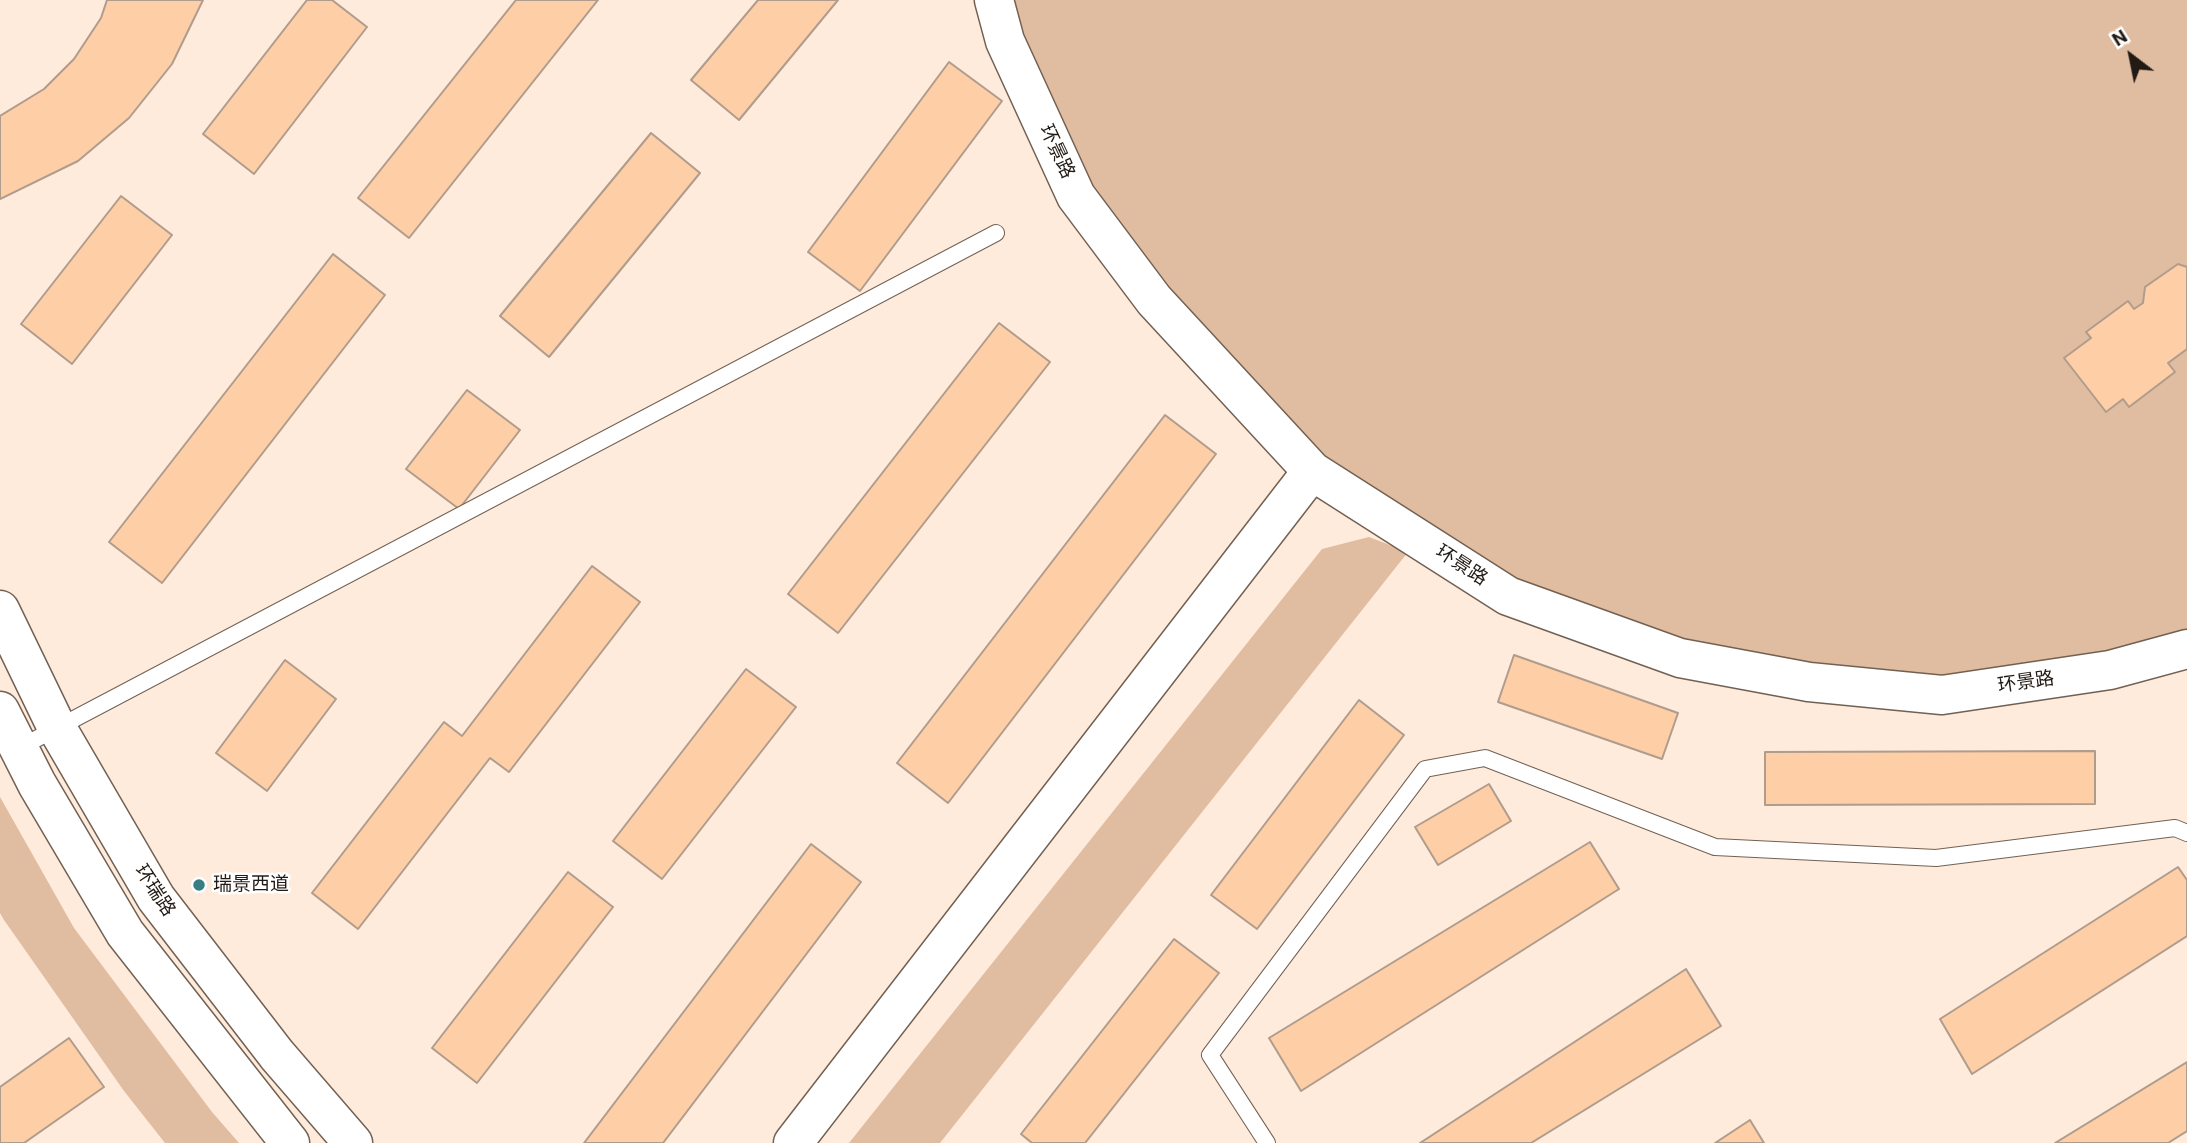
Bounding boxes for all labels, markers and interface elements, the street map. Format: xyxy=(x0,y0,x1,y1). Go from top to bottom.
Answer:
north arrow xyxy=(2096,21,2166,91)
text: N xyxy=(2108,24,2131,51)
street label: 环景路 xyxy=(1034,121,1078,183)
street label: 环景路 xyxy=(1431,541,1491,591)
street label: 环景路 xyxy=(1996,668,2056,698)
street label: 环瑞路 xyxy=(129,861,179,921)
place label: 瑞景西道 xyxy=(213,874,289,896)
marker: 瑞景西道 xyxy=(191,877,207,893)

